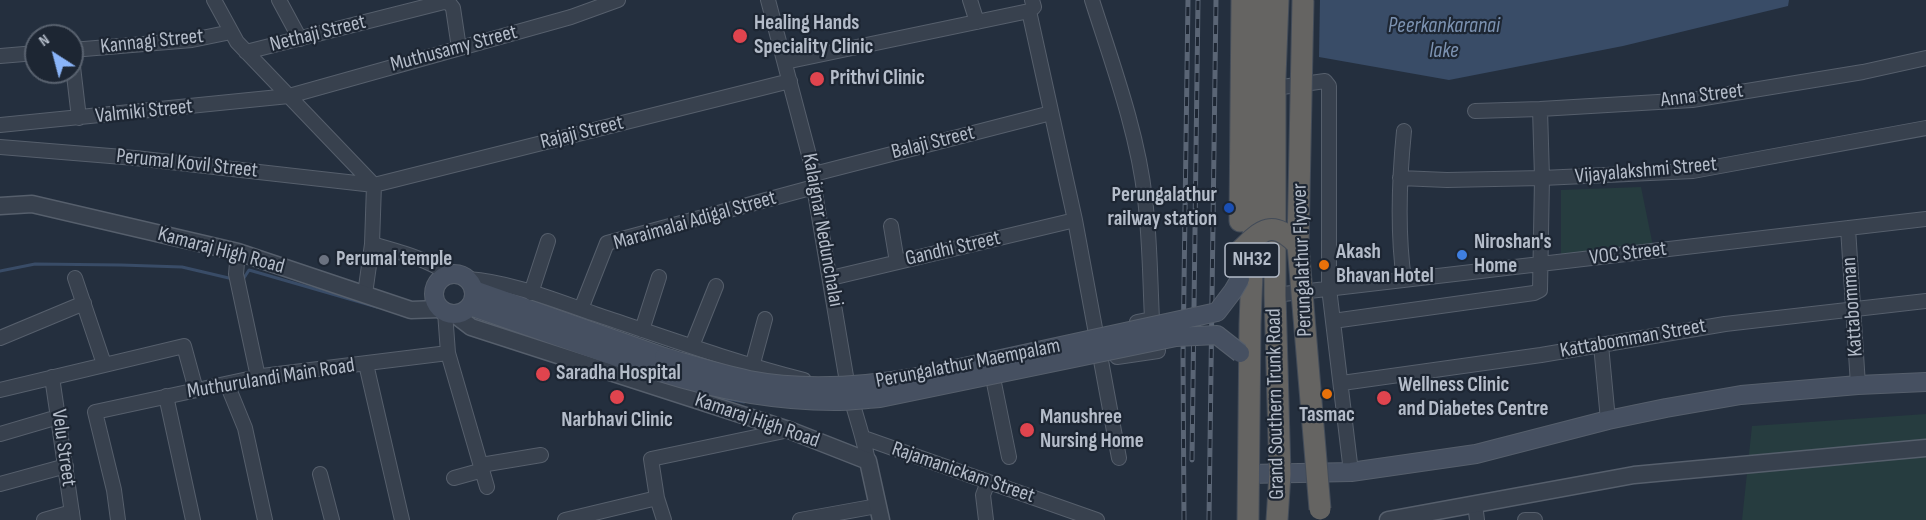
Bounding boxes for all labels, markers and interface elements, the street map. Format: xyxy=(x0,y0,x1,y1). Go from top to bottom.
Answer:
street label: Nethaji Street xyxy=(267,10,369,58)
place label: Healing Hands Speciality Clinic xyxy=(754,11,873,61)
water label: Peerkankaranai lake xyxy=(1388,13,1500,64)
street label: Muthusamy Street xyxy=(388,20,520,78)
north arrow xyxy=(24,24,84,84)
street label: Kannagi Street xyxy=(99,24,205,60)
marker: Healing Hands Speciality Clinic xyxy=(731,27,749,45)
text: N xyxy=(35,30,53,51)
place label: Prithvi Clinic xyxy=(830,66,925,92)
marker: Prithvi Clinic xyxy=(808,70,826,88)
street label: Anna Street xyxy=(1659,78,1745,114)
street label: Valmiki Street xyxy=(94,94,194,130)
street label: Rajaji Street xyxy=(538,111,626,155)
street label: Balaji Street xyxy=(889,121,977,165)
street label: Perumal Kovil Street xyxy=(115,144,259,184)
street label: Kalaignar Nedunchalai xyxy=(796,151,848,309)
street label: Vijayalakshmi Street xyxy=(1574,152,1718,190)
place label: Perungalathur railway station xyxy=(1108,183,1217,233)
street label: Perungalathur Flyover xyxy=(1288,183,1318,337)
street label: Maraimalai Adigal Street xyxy=(611,186,779,256)
marker: Perungalathur railway station xyxy=(1222,201,1236,215)
street label: Kamaraj High Road xyxy=(155,222,287,280)
street label: Gandhi Street xyxy=(903,226,1003,272)
place label: Niroshan's Home xyxy=(1474,230,1552,280)
street label: VOC Street xyxy=(1588,237,1668,271)
place label: Akash Bhavan Hotel xyxy=(1336,240,1434,290)
road number: NH32 xyxy=(1225,243,1279,277)
place label: Perumal temple xyxy=(336,247,452,273)
marker: Niroshan's Home xyxy=(1455,248,1469,262)
marker: Perumal temple xyxy=(317,253,331,267)
street label: Kattabomman xyxy=(1837,256,1869,358)
marker: Akash Bhavan Hotel xyxy=(1317,258,1331,272)
street label: Grand Southern Trunk Road xyxy=(1262,308,1290,500)
street label: Kattabomman Street xyxy=(1558,314,1708,364)
street label: Perungalathur Maempalam xyxy=(874,334,1062,394)
street label: Muthurulandi Main Road xyxy=(186,353,356,405)
place label: Saradha Hospital xyxy=(556,361,681,387)
marker: Saradha Hospital xyxy=(534,365,552,383)
place label: Wellness Clinic and Diabetes Centre xyxy=(1398,373,1548,423)
marker: Tasmac xyxy=(1320,387,1334,401)
marker: Narbhavi Clinic xyxy=(608,388,626,406)
street label: Kamaraj High Road xyxy=(691,388,823,454)
marker: Wellness Clinic and Diabetes Centre xyxy=(1375,389,1393,407)
place label: Tasmac xyxy=(1299,403,1355,429)
place label: Manushree Nursing Home xyxy=(1040,405,1144,455)
street label: Velu Street xyxy=(45,408,81,488)
place label: Narbhavi Clinic xyxy=(561,408,673,434)
marker: Manushree Nursing Home xyxy=(1018,421,1036,439)
street label: Rajamanickam Street xyxy=(888,437,1038,509)

